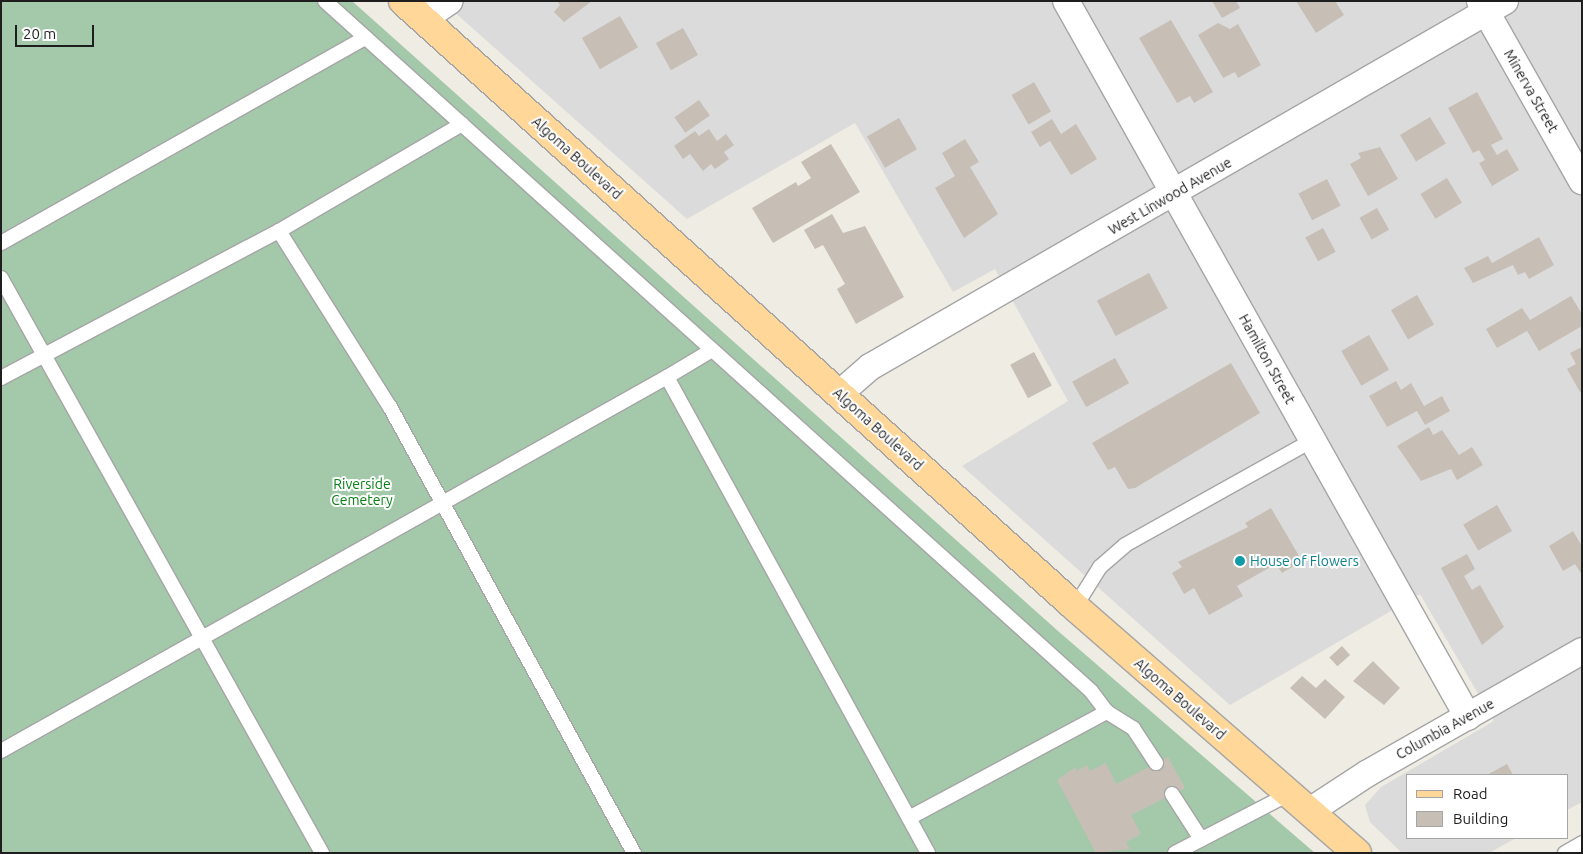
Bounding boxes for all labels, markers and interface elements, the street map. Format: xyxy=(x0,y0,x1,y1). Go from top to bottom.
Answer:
scale bar xyxy=(18,15,96,47)
text: 20 m xyxy=(23,25,56,42)
street label: Minerva Street xyxy=(1500,46,1562,136)
street label: Algoma Boulevard xyxy=(528,113,626,203)
street label: West Linwood Avenue xyxy=(1105,154,1235,238)
street label: Hamilton Street xyxy=(1235,311,1299,407)
street label: Algoma Boulevard xyxy=(829,384,927,474)
park label: Riverside Cemetery xyxy=(331,476,393,508)
place label: House of Flowers xyxy=(1250,553,1359,569)
marker: House of Flowers xyxy=(1234,555,1246,567)
street label: Algoma Boulevard xyxy=(1131,655,1229,743)
street label: Columbia Avenue xyxy=(1393,695,1497,763)
legend xyxy=(1406,774,1568,839)
text: Road xyxy=(1453,785,1488,802)
text: Building xyxy=(1453,810,1508,827)

